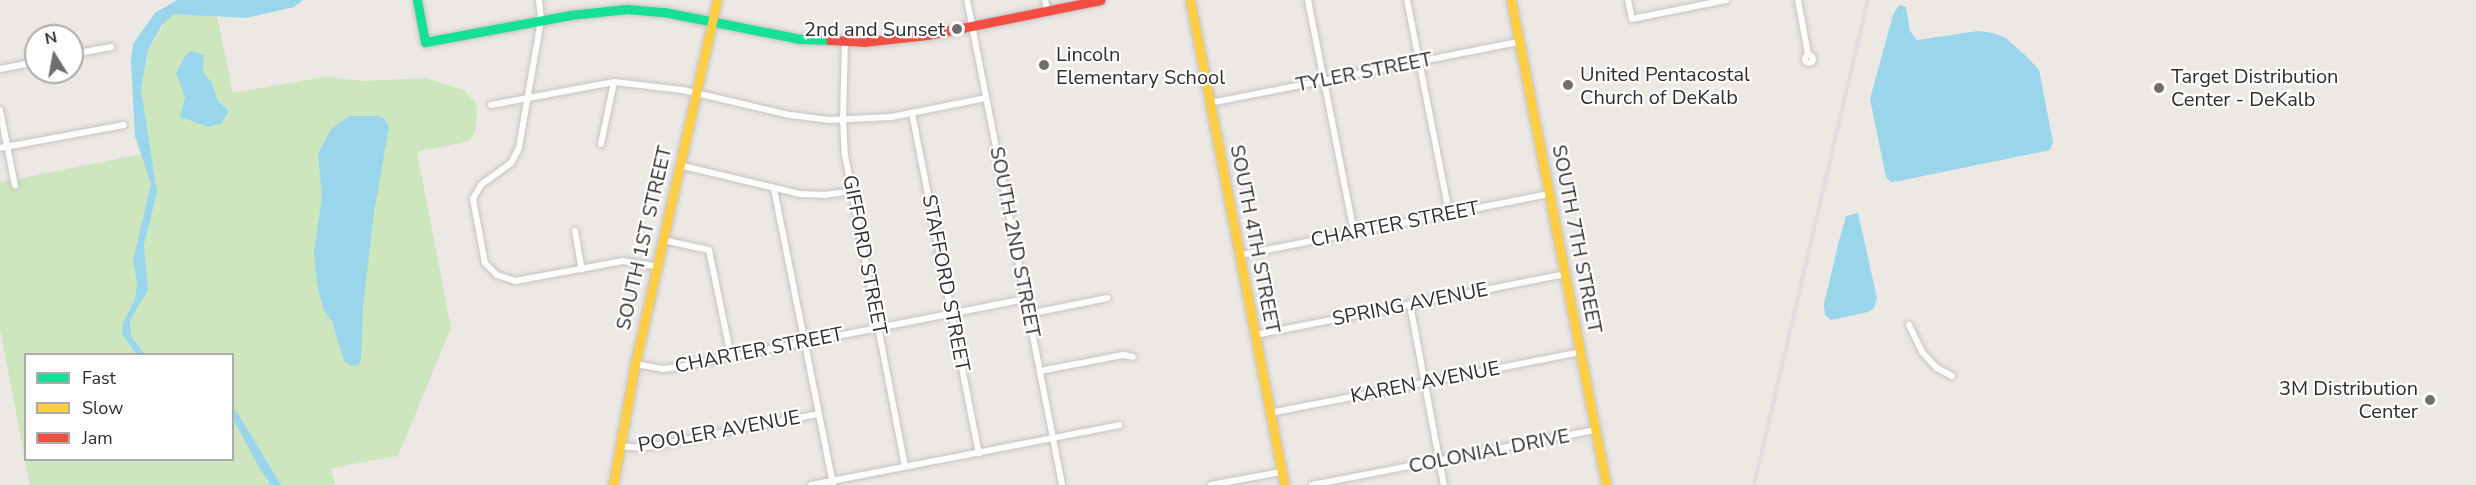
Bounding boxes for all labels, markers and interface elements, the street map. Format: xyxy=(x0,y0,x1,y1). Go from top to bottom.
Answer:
place label: 2nd and Sunset xyxy=(804,17,945,41)
marker: 2nd and Sunset xyxy=(950,22,964,36)
north arrow xyxy=(24,24,84,84)
text: N xyxy=(43,26,59,50)
place label: Lincoln Elementary School xyxy=(1056,42,1225,89)
street label: TYLER STREET xyxy=(1294,47,1434,97)
marker: Lincoln Elementary School xyxy=(1037,58,1051,72)
place label: United Pentacostal Church of DeKalb xyxy=(1580,62,1750,109)
place label: Target Distribution Center - DeKalb xyxy=(2171,64,2338,111)
marker: United Pentacostal Church of DeKalb xyxy=(1561,78,1575,92)
marker: Target Distribution Center - DeKalb xyxy=(2152,81,2166,95)
street label: SOUTH 4TH STREET xyxy=(1225,143,1285,335)
street label: SOUTH 7TH STREET xyxy=(1547,143,1607,335)
street label: SOUTH 1ST STREET xyxy=(611,144,677,332)
street label: SOUTH 2ND STREET xyxy=(985,145,1045,339)
street label: GIFFORD STREET xyxy=(838,173,892,337)
street label: STAFFORD STREET xyxy=(917,192,975,374)
street label: CHARTER STREET xyxy=(1309,196,1481,252)
street label: SPRING AVENUE xyxy=(1330,277,1490,331)
street label: CHARTER STREET xyxy=(673,322,845,378)
legend xyxy=(24,353,234,461)
street label: KAREN AVENUE xyxy=(1348,356,1502,408)
text: Fast xyxy=(82,366,116,390)
place label: 3M Distribution Center xyxy=(2279,376,2418,423)
marker: 3M Distribution Center xyxy=(2423,393,2437,407)
text: Slow xyxy=(82,396,123,420)
street label: POOLER AVENUE xyxy=(636,405,802,457)
street label: COLONIAL DRIVE xyxy=(1407,424,1571,478)
text: Jam xyxy=(82,426,113,450)

